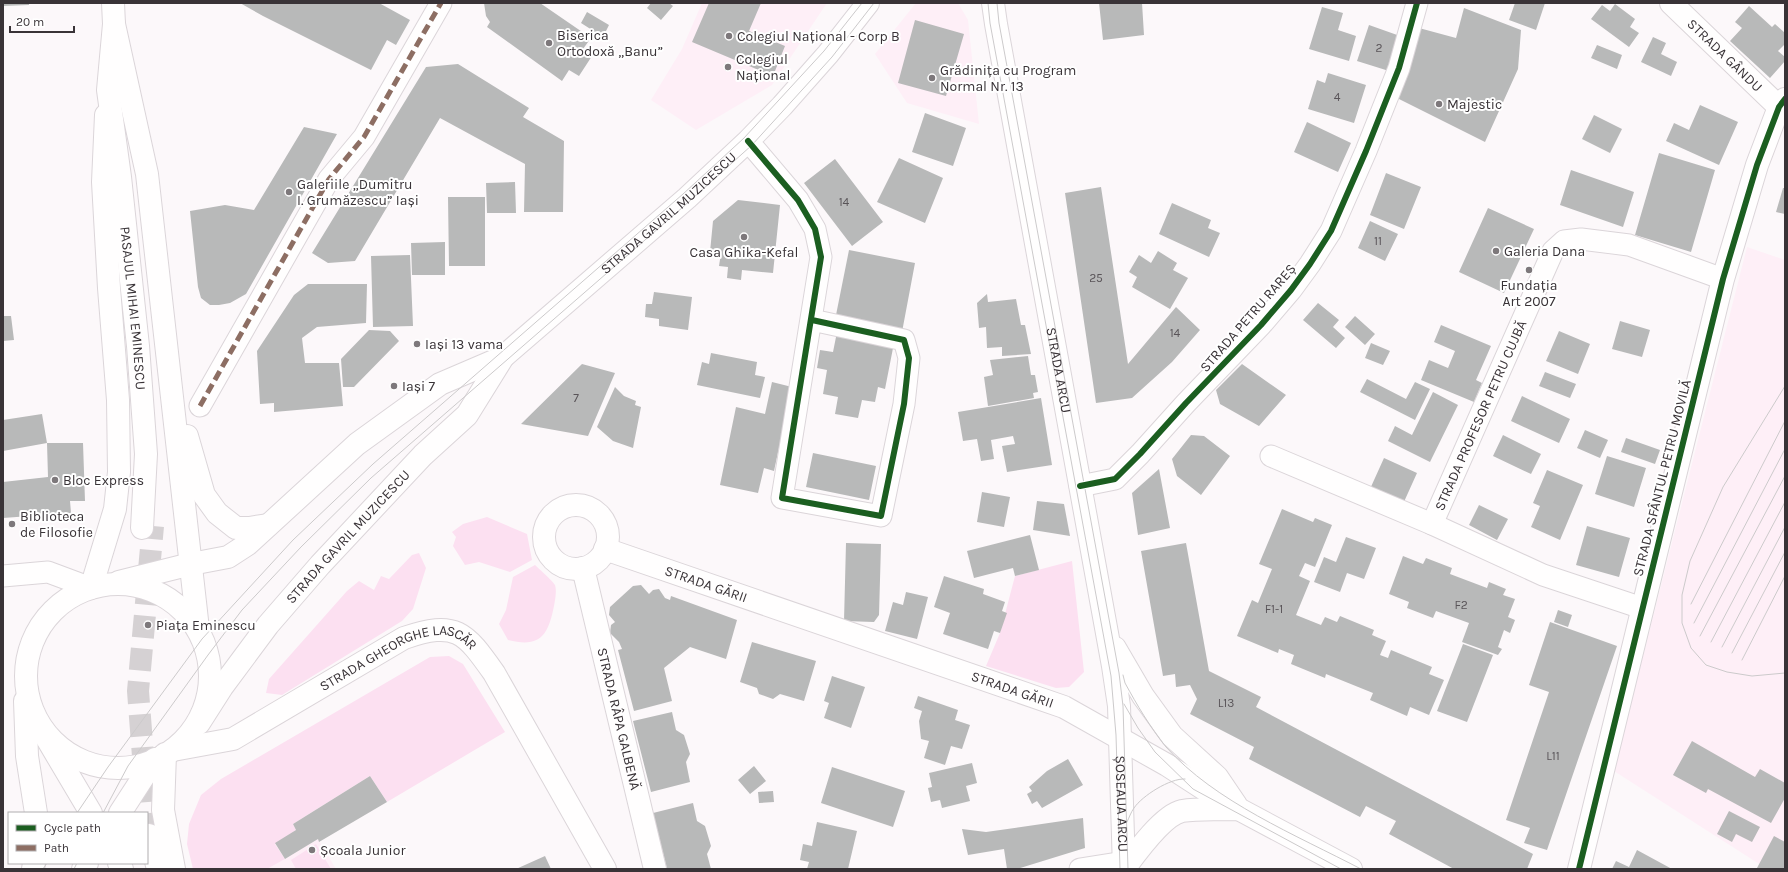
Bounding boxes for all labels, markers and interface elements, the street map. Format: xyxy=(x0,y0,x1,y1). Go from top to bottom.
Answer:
scale bar xyxy=(10,8,74,34)
text: 20 m xyxy=(16,15,44,29)
street label: STRADA GÂNDU xyxy=(1684,15,1766,95)
place label: Biserica Ortodoxă „Banu” xyxy=(557,27,663,60)
place label: Colegiul Național - Corp B xyxy=(737,28,900,45)
marker: Colegiul Național - Corp B xyxy=(724,31,734,41)
marker: Biserica Ortodoxă „Banu” xyxy=(544,38,554,48)
house number: 2 xyxy=(1376,41,1383,55)
place label: Colegiul Național xyxy=(736,51,790,84)
marker: Colegiul Național xyxy=(723,62,733,72)
place label: Grădinița cu Program Normal Nr. 13 xyxy=(940,62,1076,95)
marker: Grădinița cu Program Normal Nr. 13 xyxy=(927,73,937,83)
house number: 4 xyxy=(1334,90,1341,104)
place label: Majestic xyxy=(1447,96,1502,113)
marker: Majestic xyxy=(1434,99,1444,109)
street label: STRADA GAVRIL MUZICESCU xyxy=(597,148,739,277)
place label: Galeriile „Dumitru I. Grumăzescu” Iași xyxy=(297,176,419,209)
marker: Galeriile „Dumitru I. Grumăzescu” Iași xyxy=(284,187,294,197)
house number: 14 xyxy=(839,195,850,209)
street label: PASAJUL MIHAI EMINESCU xyxy=(117,226,150,391)
marker: Casa Ghika-Kefal xyxy=(739,232,749,242)
house number: 11 xyxy=(1374,234,1382,248)
place label: Galeria Dana xyxy=(1504,243,1585,260)
place label: Casa Ghika-Kefal xyxy=(690,244,798,261)
marker: Galeria Dana xyxy=(1491,246,1501,256)
street label: STRADA PETRU RAREȘ xyxy=(1196,260,1300,376)
marker: Fundația Art 2007 xyxy=(1524,265,1534,275)
house number: 25 xyxy=(1089,271,1103,285)
place label: Fundația Art 2007 xyxy=(1500,277,1558,310)
street label: STRADA PROFESOR PETRU CUJBĂ xyxy=(1431,317,1530,513)
street label: STRADA ARCU xyxy=(1043,326,1075,414)
house number: 14 xyxy=(1170,326,1181,340)
place label: Iași 13 vama xyxy=(425,336,503,353)
marker: Iași 13 vama xyxy=(412,339,422,349)
place label: Iași 7 xyxy=(402,378,435,395)
street label: STRADA SFÂNTUL PETRU MOVILĂ xyxy=(1629,378,1695,578)
marker: Iași 7 xyxy=(389,381,399,391)
house number: 7 xyxy=(573,391,579,405)
street label: STRADA GAVRIL MUZICESCU xyxy=(282,466,413,607)
place label: Bloc Express xyxy=(63,472,144,489)
marker: Bloc Express xyxy=(50,475,60,485)
place label: Biblioteca de Filosofie xyxy=(20,508,93,541)
marker: Biblioteca de Filosofie xyxy=(7,519,17,529)
street label: STRADA GĂRII xyxy=(663,562,750,606)
house number: F2 xyxy=(1454,598,1468,612)
house number: F1-1 xyxy=(1265,602,1283,616)
place label: Piața Eminescu xyxy=(156,617,256,634)
marker: Piața Eminescu xyxy=(143,620,153,630)
street label: STRADA GHEORGHE LASCĂR xyxy=(316,621,481,695)
street label: STRADA RÂPA GALBENĂ xyxy=(594,646,644,792)
street label: STRADA GĂRII xyxy=(969,667,1056,711)
house number: L13 xyxy=(1218,696,1234,710)
house number: L11 xyxy=(1546,749,1560,763)
street label: ȘOSEAUA ARCU xyxy=(1112,755,1132,852)
legend xyxy=(8,812,148,864)
text: Cycle path xyxy=(44,821,101,835)
text: Path xyxy=(44,841,69,855)
place label: Școala Junior xyxy=(320,842,406,859)
marker: Școala Junior xyxy=(307,845,317,855)

